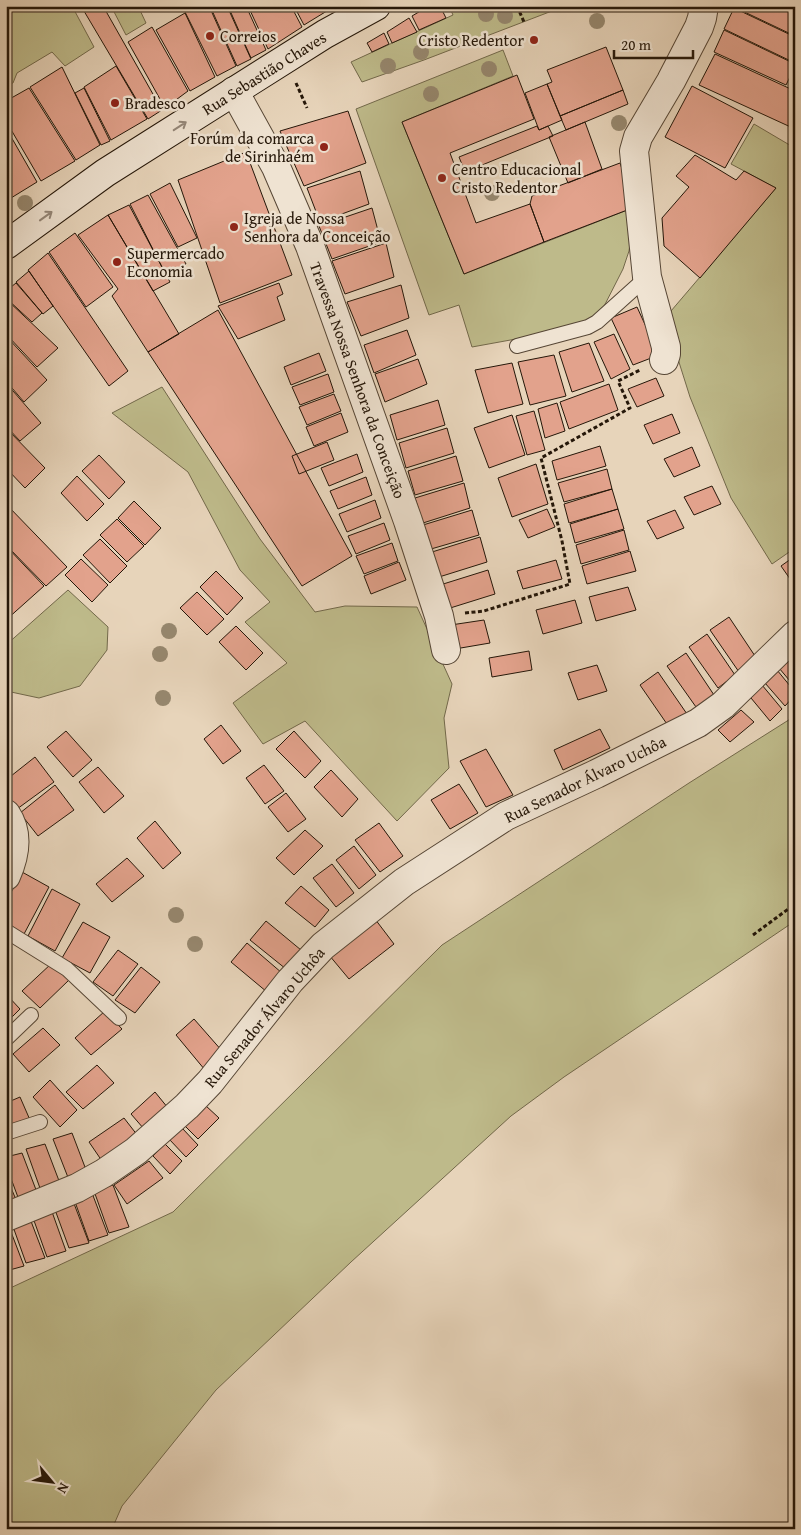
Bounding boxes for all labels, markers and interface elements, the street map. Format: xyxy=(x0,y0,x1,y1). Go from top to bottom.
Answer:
place label: Correios xyxy=(220,24,276,48)
street label: Rua Sebastião Chaves xyxy=(197,25,331,121)
place label: Cristo Redentor xyxy=(418,28,524,52)
scale bar xyxy=(614,28,692,60)
marker: Correios xyxy=(204,30,216,42)
marker: Cristo Redentor xyxy=(528,34,540,46)
text: 20 m xyxy=(621,34,652,55)
place label: Bradesco xyxy=(125,91,186,115)
marker: Bradesco xyxy=(109,97,121,109)
one-way arrow xyxy=(173,120,187,130)
place label: Forúm da comarca de Sirinhaém xyxy=(190,126,314,168)
marker: Forúm da comarca de Sirinhaém xyxy=(318,141,330,153)
place label: Centro Educacional Cristo Redentor xyxy=(452,157,582,199)
marker: Centro Educacional Cristo Redentor xyxy=(436,172,448,184)
place label: Igreja de Nossa Senhora da Conceição xyxy=(244,206,390,248)
one-way arrow xyxy=(39,211,53,221)
marker: Igreja de Nossa Senhora da Conceição xyxy=(228,221,240,233)
place label: Supermercado Economia xyxy=(127,241,225,283)
marker: Supermercado Economia xyxy=(111,256,123,268)
street label: Travessa Nossa Senhora da Conceição xyxy=(304,258,412,502)
street label: Rua Senador Álvaro Uchôa xyxy=(500,729,670,829)
street label: Rua Senador Álvaro Uchôa xyxy=(198,941,330,1093)
north arrow xyxy=(28,1458,78,1508)
text: N xyxy=(52,1479,74,1498)

